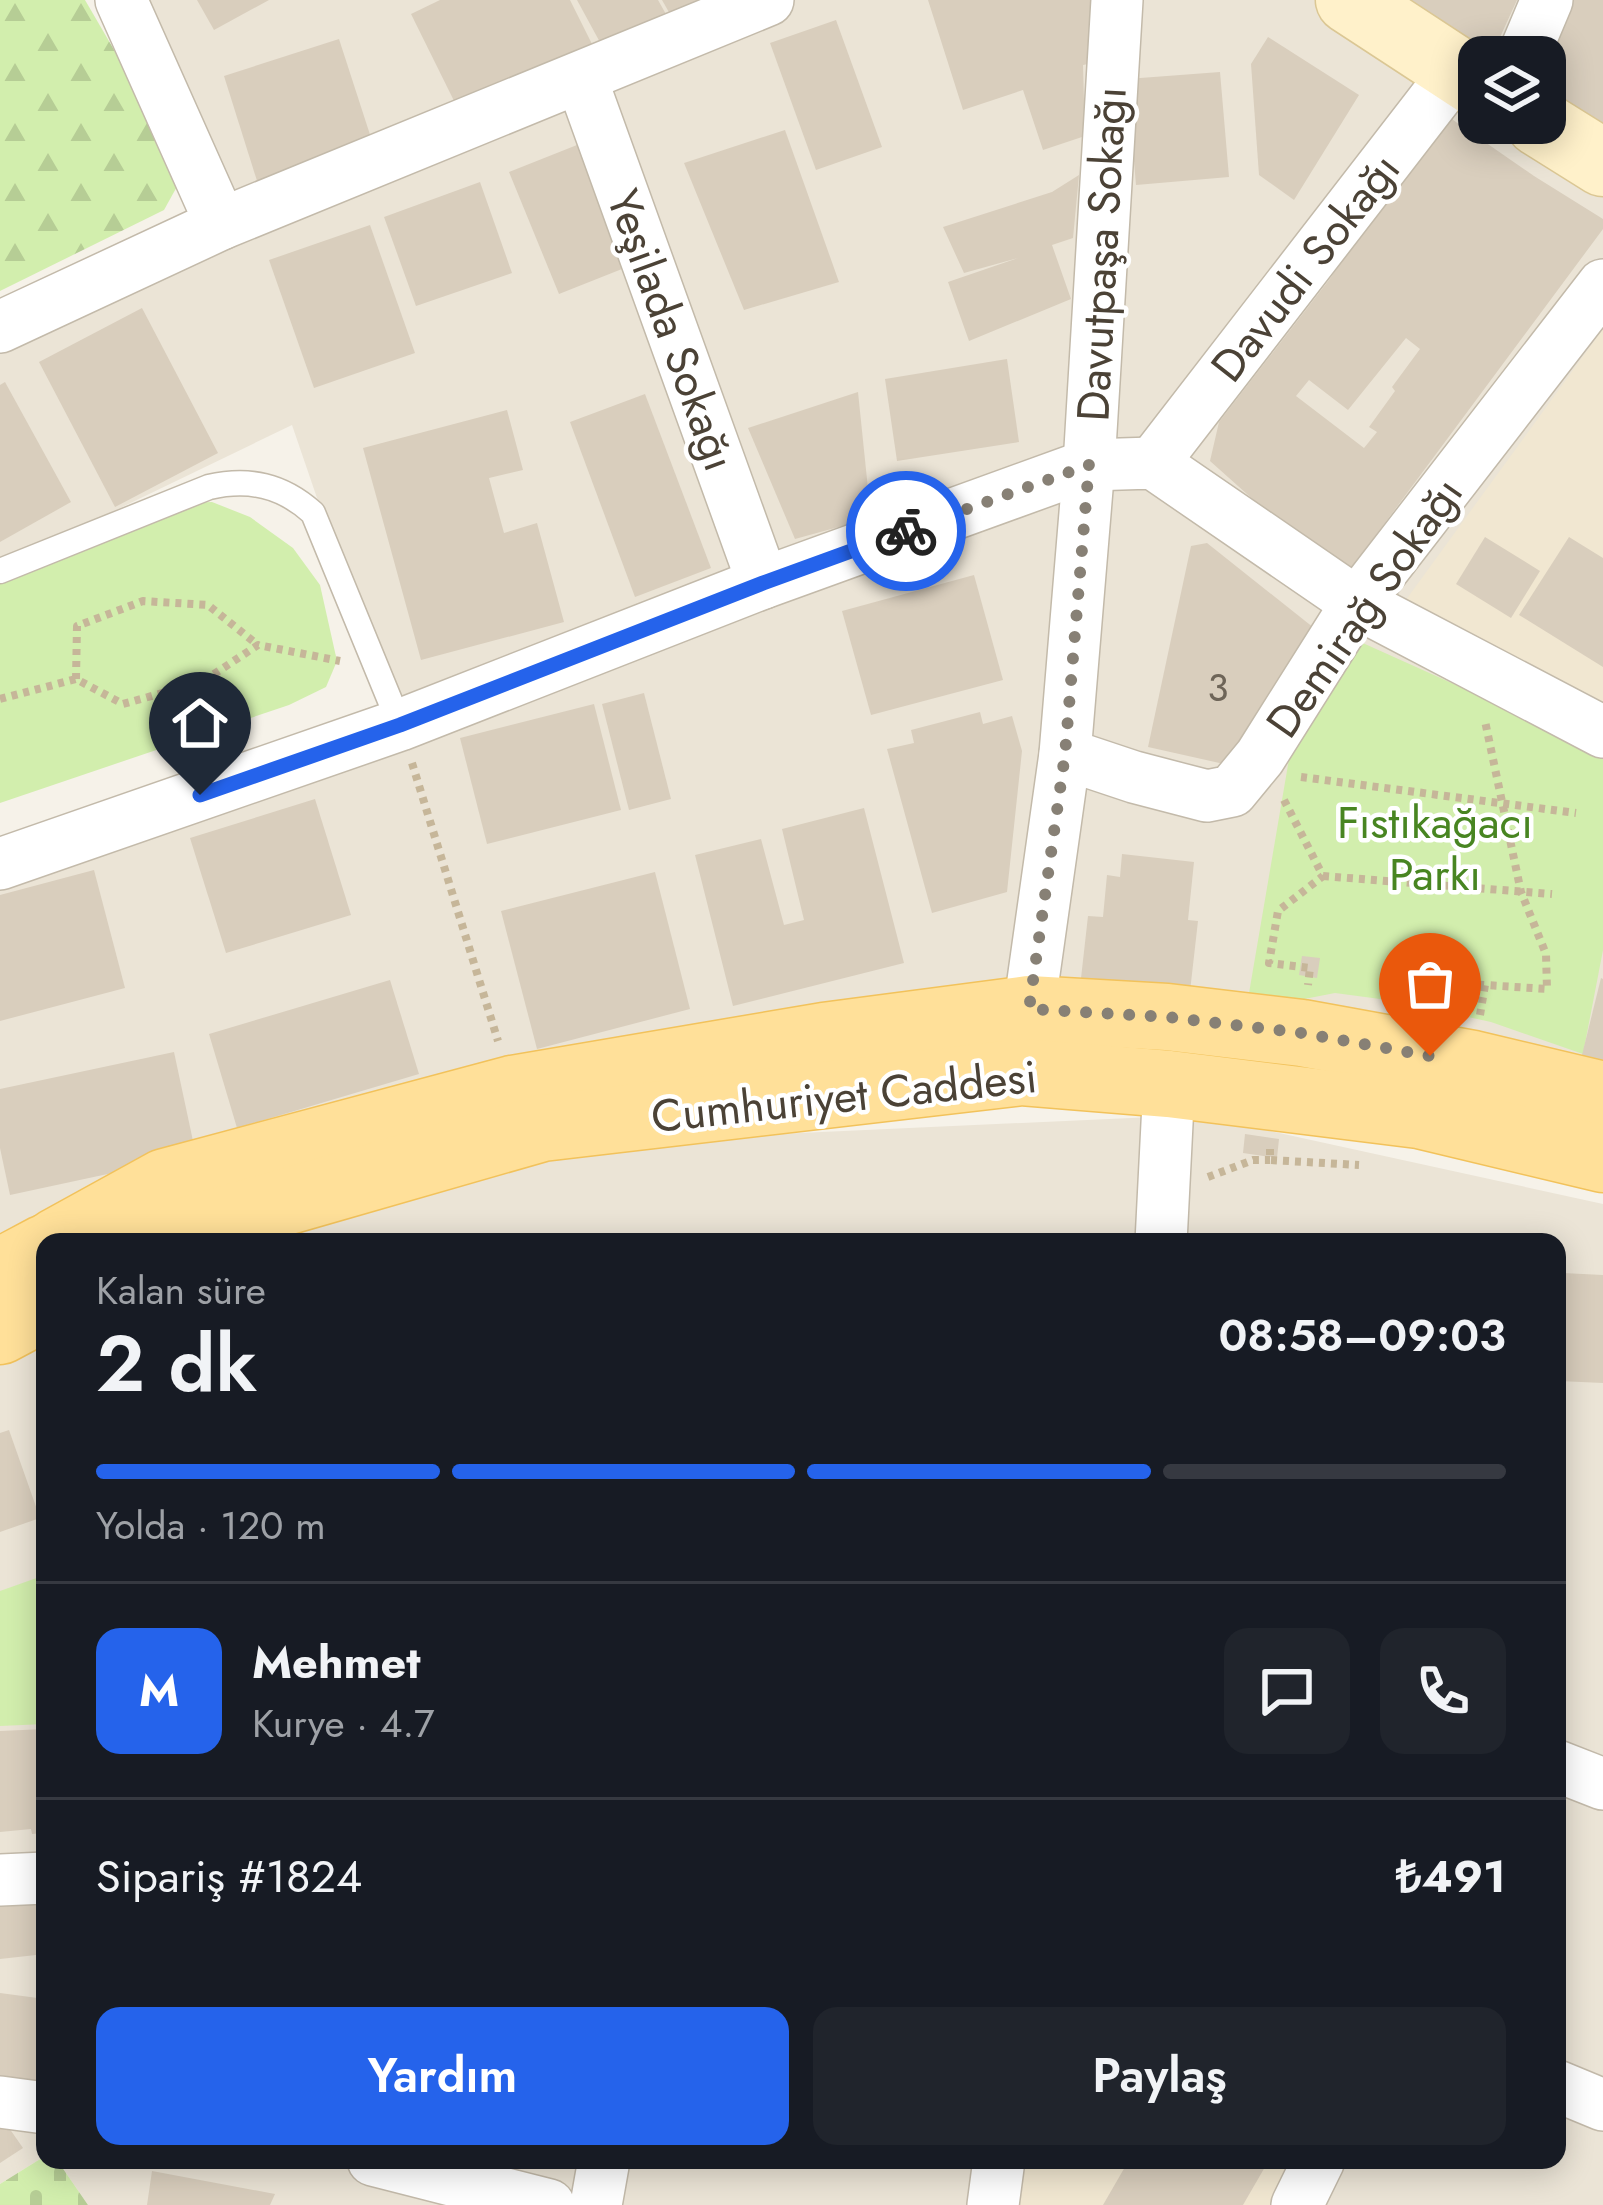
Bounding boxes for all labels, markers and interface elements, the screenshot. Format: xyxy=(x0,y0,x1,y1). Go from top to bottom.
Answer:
map controls xyxy=(1458,36,1566,144)
button: layers xyxy=(1458,36,1566,144)
street label: Davutpaşa Sokağı xyxy=(1060,85,1143,423)
street label: Davudi Sokağı xyxy=(1195,139,1415,395)
street label: Yeşilada Sokağı xyxy=(591,181,752,480)
street label: Demirağ Sokağı xyxy=(1250,464,1478,751)
courier xyxy=(846,471,966,591)
icon: bike xyxy=(873,498,939,564)
house number: 3 xyxy=(1207,659,1229,716)
pin xyxy=(149,672,251,795)
icon: home xyxy=(167,690,233,756)
park label: Fıstıkağacı Parkı xyxy=(1337,790,1533,907)
pin xyxy=(1379,933,1481,1056)
icon: bag xyxy=(1397,951,1463,1017)
street label: Cumhuriyet Caddesi xyxy=(648,1044,1040,1149)
text: Kalan süre xyxy=(96,1262,266,1319)
text: 08:58–09:03 xyxy=(1218,1303,1506,1368)
text: 2 dk xyxy=(96,1308,257,1420)
text: Yolda · 120 m xyxy=(96,1497,326,1554)
button: chat xyxy=(1224,1628,1350,1754)
button: phone xyxy=(1380,1628,1506,1754)
text: Mehmet xyxy=(252,1630,420,1695)
text: M xyxy=(139,1658,179,1723)
text: Kurye · 4.7 xyxy=(252,1695,435,1752)
text: Sipariş #1824 xyxy=(96,1844,362,1909)
text: ₺491 xyxy=(1396,1844,1506,1909)
button: Yardım xyxy=(96,2007,789,2145)
button: Paylaş xyxy=(813,2007,1506,2145)

